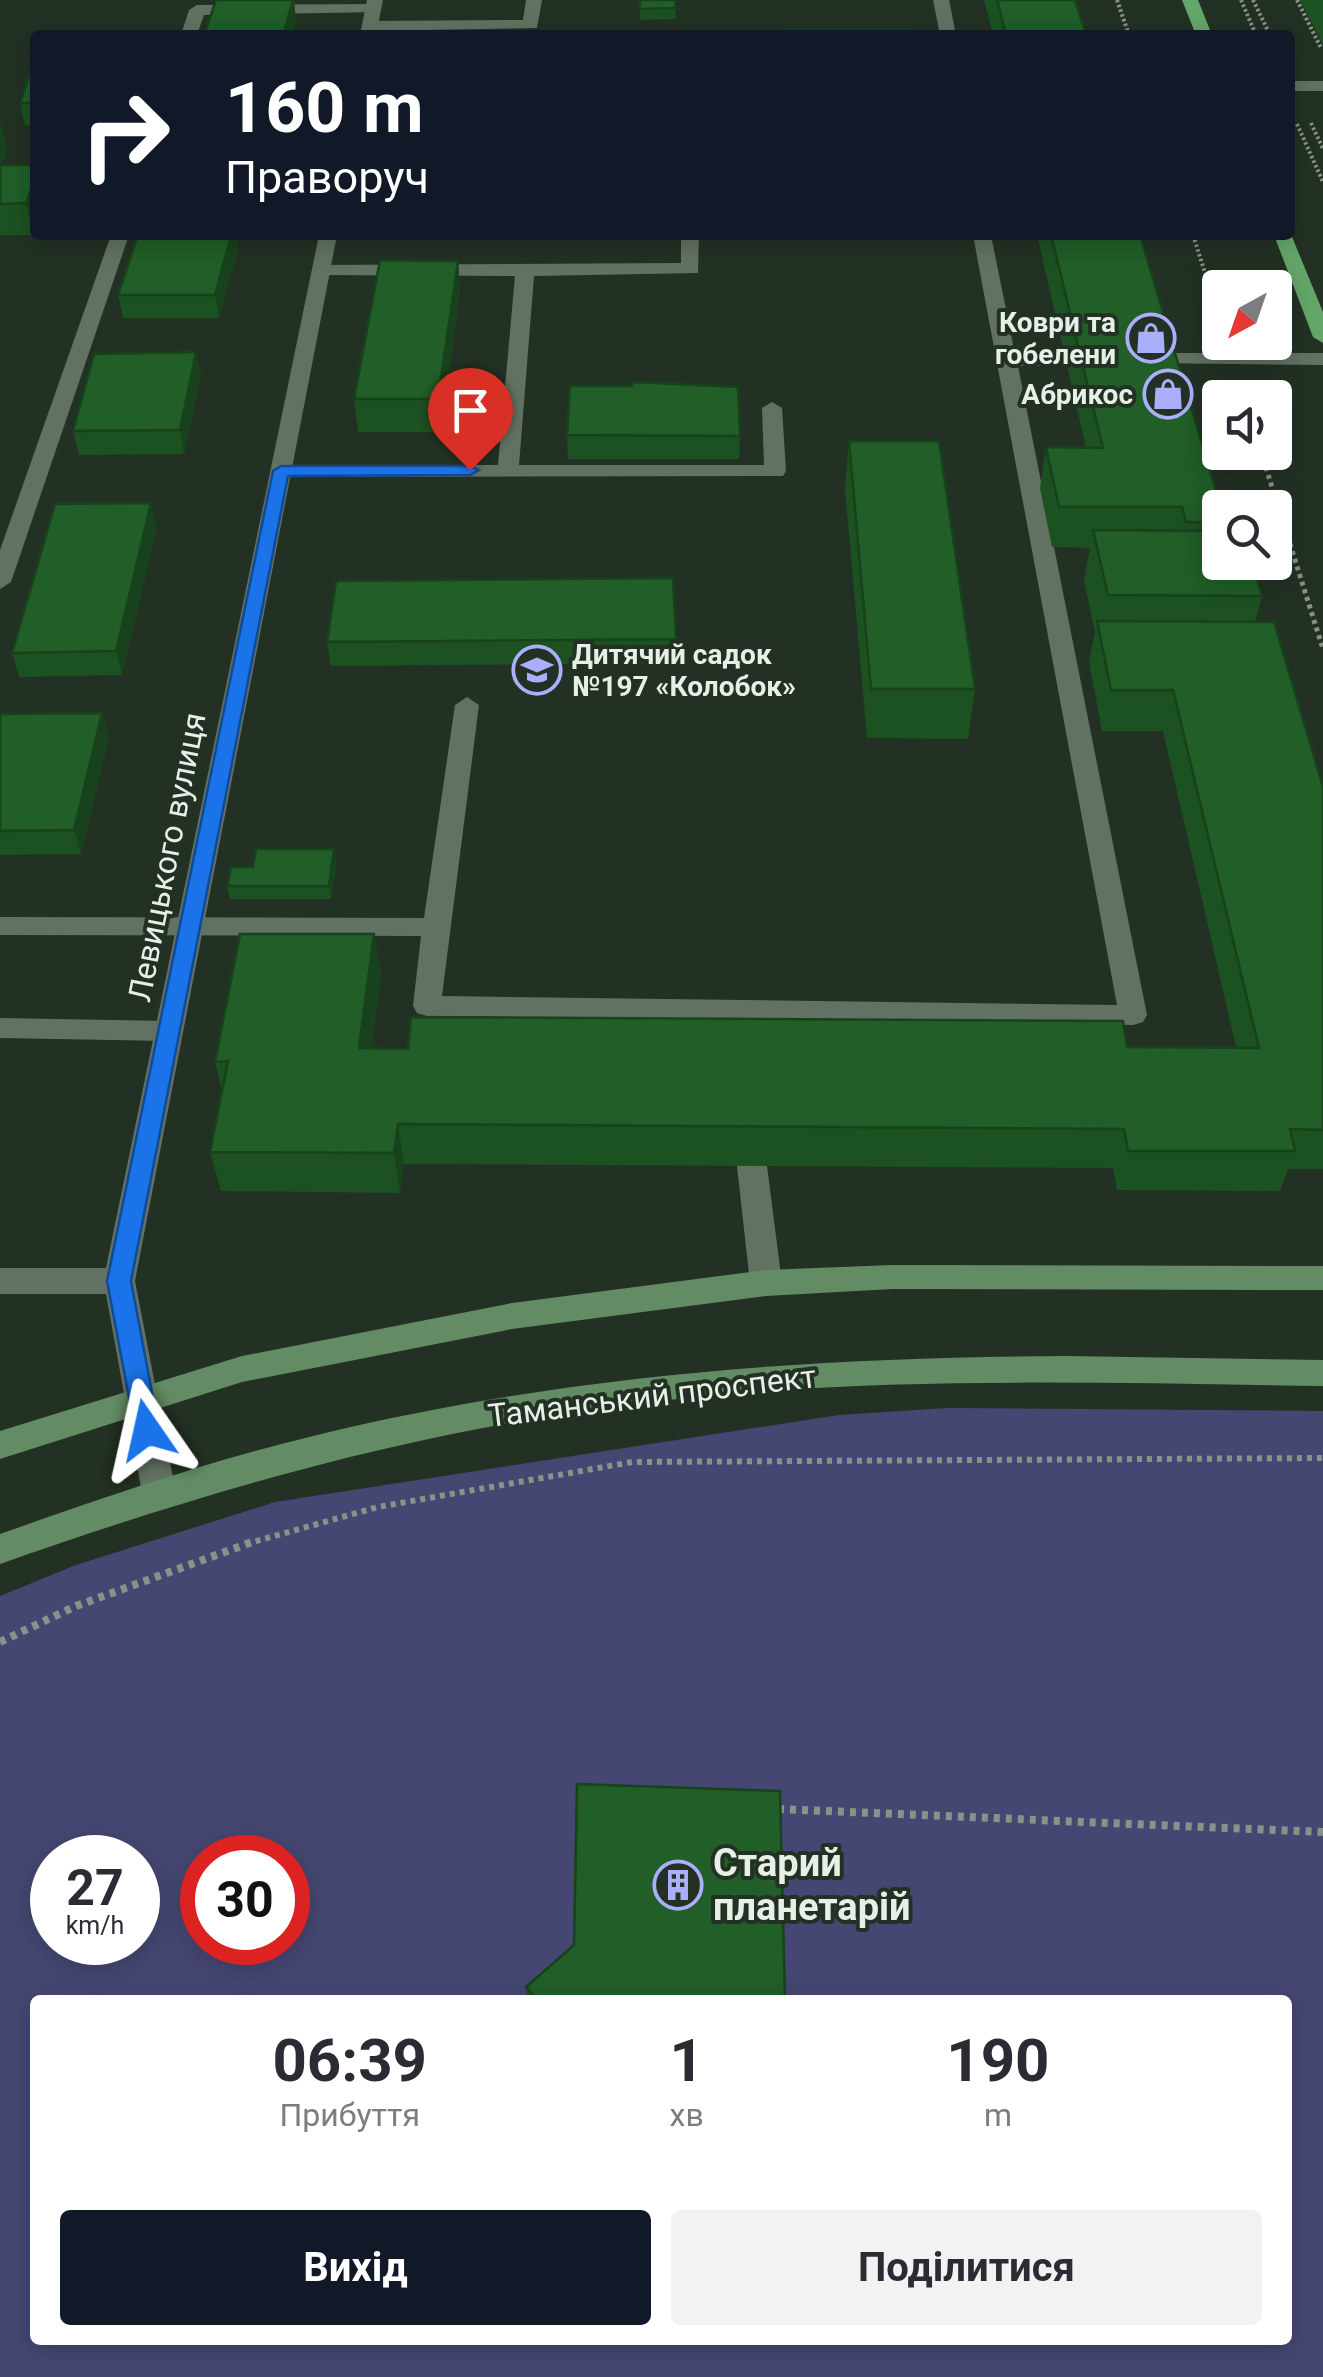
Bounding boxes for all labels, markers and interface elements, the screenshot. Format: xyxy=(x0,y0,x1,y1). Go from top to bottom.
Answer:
text: 160 m xyxy=(225,67,424,149)
icon: right xyxy=(60,70,190,200)
text: Праворуч xyxy=(225,151,429,204)
north arrow xyxy=(1202,270,1292,360)
map controls xyxy=(1202,270,1292,580)
place label: Коври та гобелени xyxy=(995,306,1116,371)
shop icon: Коври та гобелени xyxy=(1125,312,1177,364)
pin xyxy=(428,368,513,471)
shop icon: Абрикос xyxy=(1142,368,1194,420)
place label: Абрикос xyxy=(1021,378,1133,411)
button: sound xyxy=(1202,380,1292,470)
icon: arrive xyxy=(443,383,498,438)
button: search xyxy=(1202,490,1292,580)
place label: Дитячий садок №197 «Колобок» xyxy=(572,638,796,703)
school or university icon: Дитячий садок №197 «Колобок» xyxy=(511,644,563,696)
street label: Левицького вулиця xyxy=(120,709,214,1005)
street label: Таманський проспект xyxy=(486,1357,818,1435)
position arrow xyxy=(95,1378,199,1482)
speed limit sign: 30 xyxy=(180,1835,310,1965)
place label: Старий планетарій xyxy=(713,1841,911,1929)
text: 27 xyxy=(66,1859,124,1917)
building icon: Старий планетарій xyxy=(652,1859,704,1911)
text: km/h xyxy=(66,1911,124,1940)
text: 06:39 xyxy=(272,2025,427,2096)
text: 1 xyxy=(669,2025,704,2096)
text: 190 xyxy=(946,2025,1050,2096)
text: Прибуття xyxy=(279,2096,420,2134)
text: хв xyxy=(670,2096,704,2134)
text: m xyxy=(984,2096,1012,2134)
button: Вихід xyxy=(60,2210,651,2325)
button: Поділитися xyxy=(671,2210,1262,2325)

